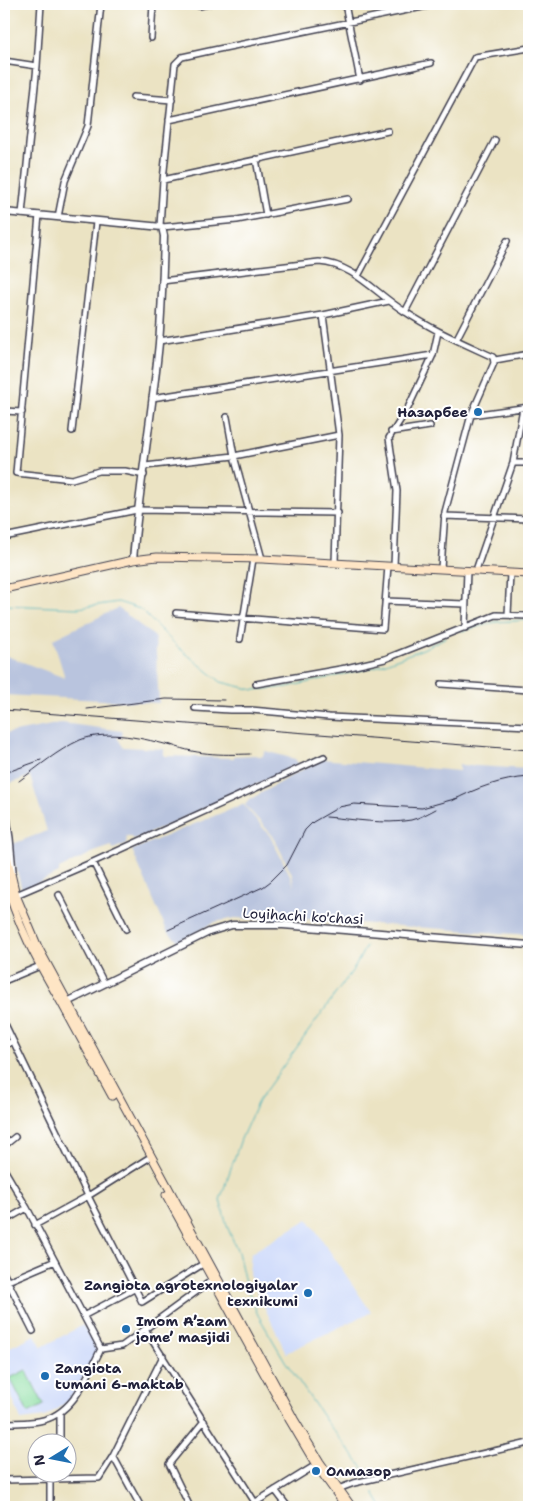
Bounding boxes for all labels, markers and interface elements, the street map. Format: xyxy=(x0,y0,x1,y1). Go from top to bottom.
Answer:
place label: Назарбее xyxy=(397,403,468,421)
marker: Назарбее xyxy=(472,406,484,418)
street label: Loyihachi ko'chasi xyxy=(242,904,364,928)
place label: Zangiota agrotexnologiyalar texnikumi xyxy=(84,1276,298,1310)
marker: Zangiota agrotexnologiyalar texnikumi xyxy=(302,1287,314,1299)
place label: Imom A’zam jome’ masjidi xyxy=(135,1312,230,1346)
marker: Imom A’zam jome’ masjidi xyxy=(120,1323,132,1335)
place label: Zangiota tumani 6-maktab xyxy=(55,1359,184,1393)
marker: Zangiota tumani 6-maktab xyxy=(39,1370,51,1382)
north arrow xyxy=(28,1434,78,1484)
text: N xyxy=(29,1453,49,1467)
place label: Олмазор xyxy=(326,1462,391,1480)
marker: Олмазор xyxy=(310,1465,322,1477)

